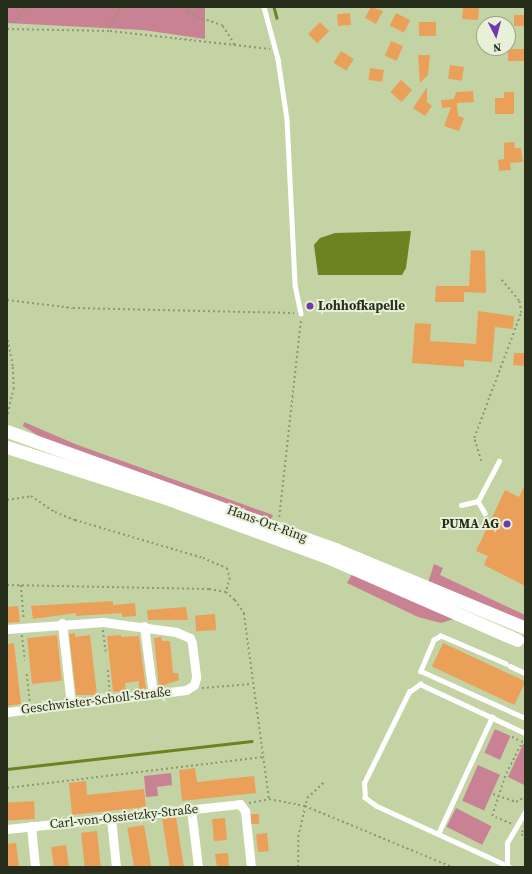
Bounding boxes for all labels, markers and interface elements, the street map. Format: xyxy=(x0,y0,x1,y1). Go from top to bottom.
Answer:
north arrow xyxy=(476,16,516,56)
text: N xyxy=(492,40,502,55)
place label: Lohhofkapelle xyxy=(318,298,405,314)
marker: Lohhofkapelle xyxy=(305,301,315,311)
street label: Hans-Ort-Ring xyxy=(225,502,309,546)
place label: PUMA AG xyxy=(441,516,499,532)
marker: PUMA AG xyxy=(502,519,512,529)
street label: Geschwister-Scholl-Straße xyxy=(20,684,172,718)
street label: Carl-von-Ossietzky-Straße xyxy=(49,801,199,833)

